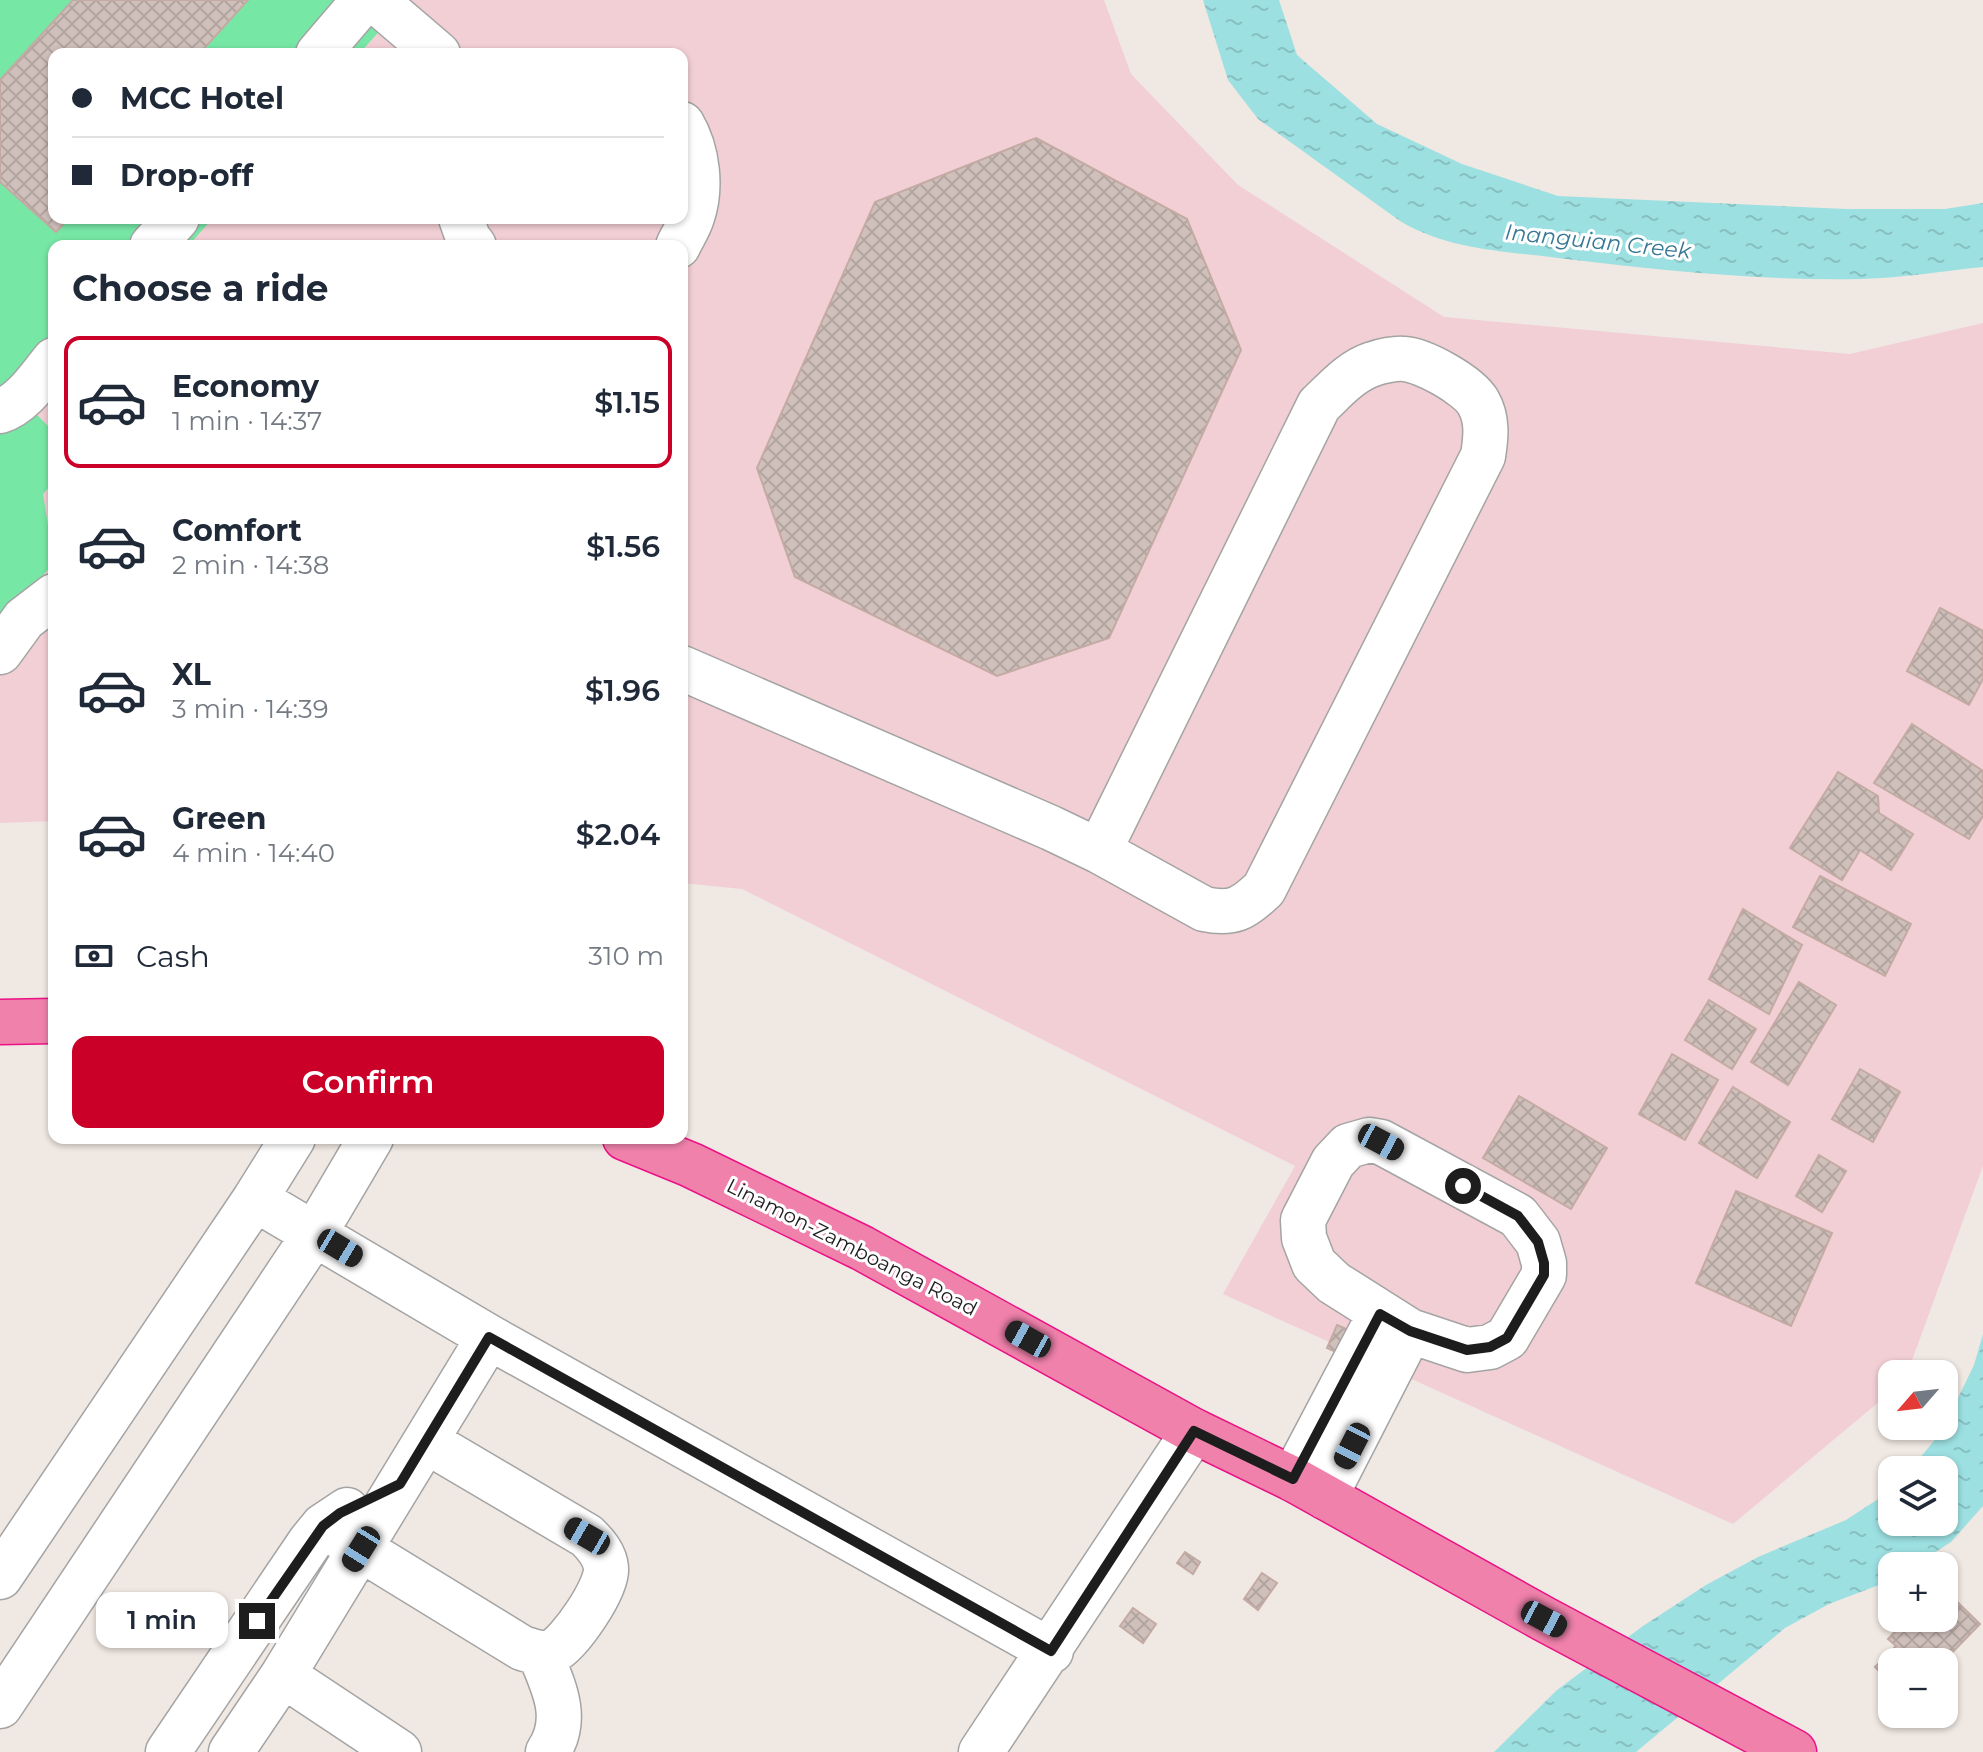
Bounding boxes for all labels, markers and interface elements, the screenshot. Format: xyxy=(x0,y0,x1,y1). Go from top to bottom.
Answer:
text: MCC Hotel xyxy=(120,80,284,117)
text: Drop-off xyxy=(120,157,253,194)
water label: Inanguian Creek xyxy=(1504,218,1693,265)
text: Choose a ride xyxy=(72,266,329,310)
icon: car xyxy=(76,366,148,438)
text: Economy xyxy=(172,368,319,405)
text: $1.15 xyxy=(594,384,660,421)
text: 1 min · 14:37 xyxy=(172,405,322,437)
icon: car xyxy=(76,510,148,582)
text: Comfort xyxy=(172,512,302,549)
text: $1.56 xyxy=(586,528,660,565)
text: 2 min · 14:38 xyxy=(172,549,329,581)
icon: car xyxy=(76,654,148,726)
text: XL xyxy=(172,656,211,693)
text: $1.96 xyxy=(585,672,660,709)
text: 3 min · 14:39 xyxy=(172,693,329,725)
icon: car xyxy=(76,798,148,870)
text: Green xyxy=(172,800,266,837)
text: $2.04 xyxy=(576,816,660,853)
text: 4 min · 14:40 xyxy=(172,837,335,869)
icon: cash xyxy=(72,934,116,978)
text: Cash xyxy=(136,938,210,975)
text: 310 m xyxy=(588,940,664,972)
button: Confirm xyxy=(72,1036,664,1128)
car xyxy=(1354,1120,1408,1164)
route start xyxy=(1445,1168,1481,1204)
street label: Linamon-Zamboanga Road xyxy=(723,1173,981,1321)
car xyxy=(313,1225,367,1271)
car xyxy=(1001,1317,1055,1361)
north arrow xyxy=(1878,1360,1958,1440)
map controls xyxy=(1878,1360,1958,1728)
car xyxy=(1330,1419,1374,1473)
button: layers xyxy=(1878,1456,1958,1536)
car xyxy=(560,1514,614,1558)
car xyxy=(338,1522,384,1576)
button: + xyxy=(1878,1552,1958,1632)
callout: 1 min xyxy=(97,1593,229,1649)
car xyxy=(1517,1597,1571,1641)
route end xyxy=(239,1603,275,1639)
text: 1 min xyxy=(127,1604,197,1636)
button: − xyxy=(1878,1648,1958,1728)

